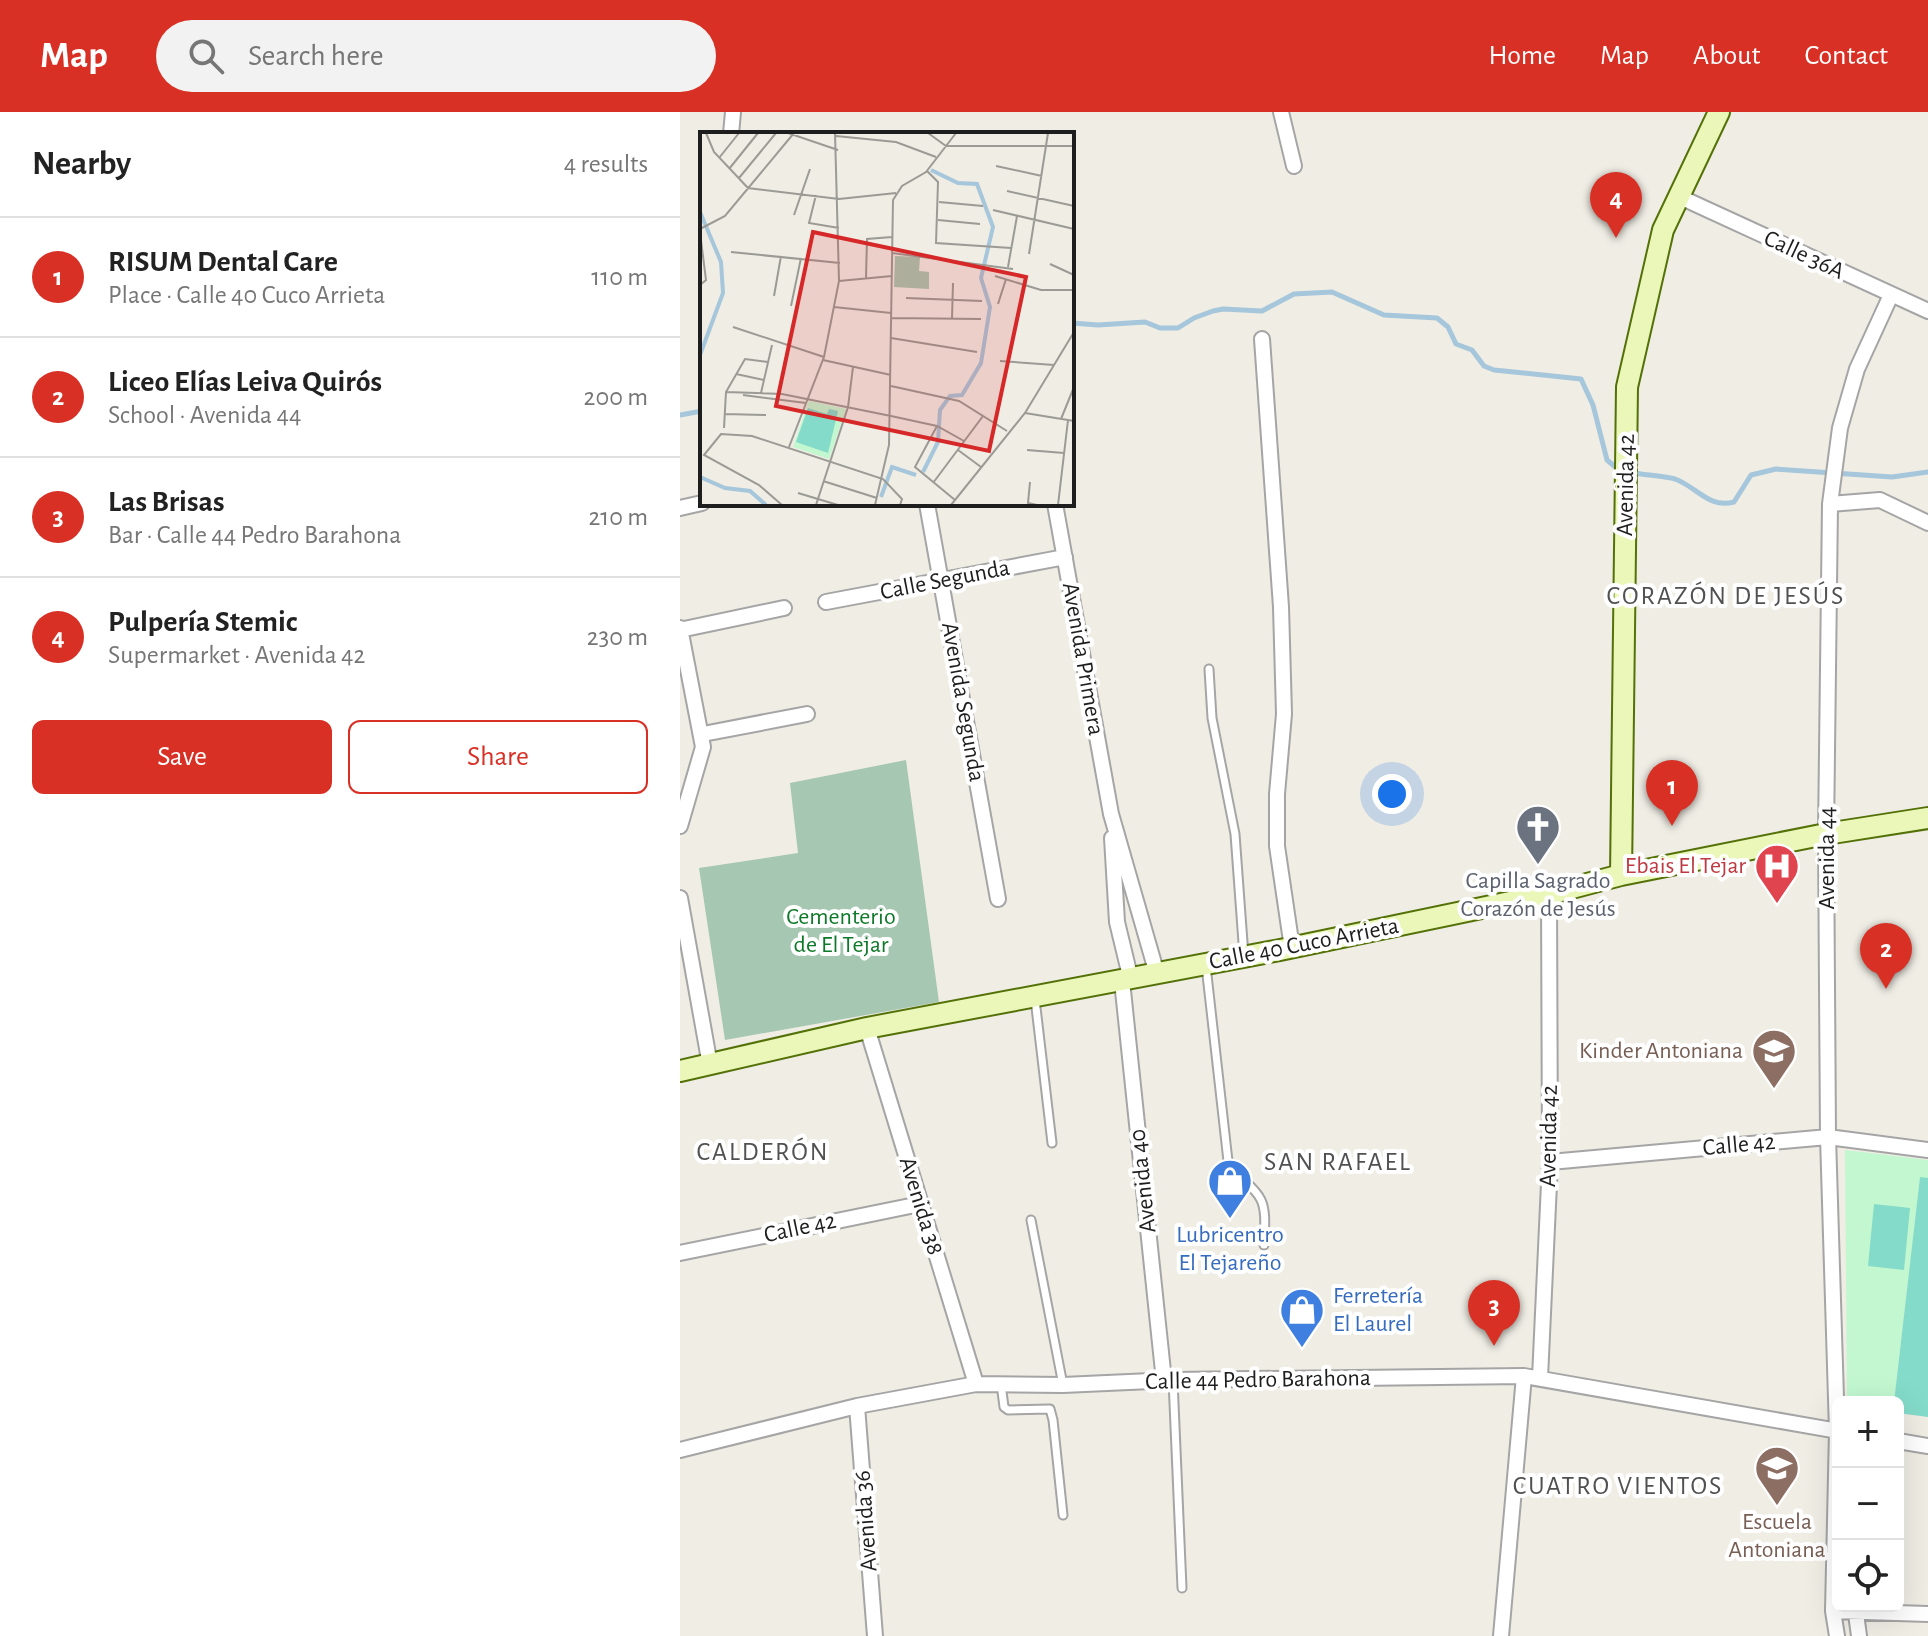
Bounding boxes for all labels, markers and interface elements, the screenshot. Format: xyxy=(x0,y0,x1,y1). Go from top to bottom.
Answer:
search box xyxy=(156,20,716,92)
icon: search xyxy=(184,34,228,78)
text: Map xyxy=(40,37,108,75)
text: Search here xyxy=(248,41,384,71)
text: Home xyxy=(1489,42,1556,70)
text: Map xyxy=(1600,42,1649,70)
text: About xyxy=(1693,42,1761,70)
text: Contact xyxy=(1805,42,1888,70)
inset map xyxy=(700,132,1074,506)
text: Nearby xyxy=(32,147,131,181)
text: 4 results xyxy=(564,151,648,177)
pin: 4 xyxy=(1590,172,1642,238)
street label: Calle 36A xyxy=(1760,226,1848,284)
text: RISUM Dental Care xyxy=(108,247,338,277)
text: 1 xyxy=(53,264,63,290)
text: 110 m xyxy=(591,264,648,290)
text: Place · Calle 40 Cuco Arrieta xyxy=(108,282,385,308)
text: Liceo Elías Leiva Quirós xyxy=(108,367,382,397)
text: 2 xyxy=(52,384,64,410)
text: 200 m xyxy=(584,384,648,410)
text: School · Avenida 44 xyxy=(108,402,301,428)
street label: Avenida 42 xyxy=(1613,434,1639,536)
text: Las Brisas xyxy=(108,487,224,517)
text: 3 xyxy=(52,504,64,530)
text: 210 m xyxy=(588,504,648,530)
text: Bar · Calle 44 Pedro Barahona xyxy=(108,522,401,548)
street label: Calle Segunda xyxy=(878,556,1012,604)
street label: Avenida Primera xyxy=(1058,581,1108,737)
district label: CORAZÓN DE JESÚS xyxy=(1607,581,1845,609)
text: Pulpería Stemic xyxy=(108,607,297,637)
street label: Avenida Segunda xyxy=(937,621,989,783)
text: 4 xyxy=(51,624,65,650)
text: 230 m xyxy=(587,624,648,650)
text: Supermarket · Avenida 42 xyxy=(108,642,365,668)
button: Save xyxy=(32,720,332,794)
button: Share xyxy=(348,720,648,794)
pin: 1 xyxy=(1646,760,1698,826)
your location xyxy=(1372,774,1412,814)
church icon: Capilla Sagrado Corazón de Jesús xyxy=(1514,803,1562,866)
street label: Avenida 44 xyxy=(1815,806,1839,910)
hospital icon: Ebais El Tejar xyxy=(1753,842,1801,905)
place label: Ebais El Tejar xyxy=(1625,854,1746,878)
place label: Capilla Sagrado Corazón de Jesús xyxy=(1460,869,1616,921)
park label: Cementerio de El Tejar xyxy=(786,905,896,957)
street label: Calle 40 Cuco Arrieta xyxy=(1207,914,1401,974)
pin: 2 xyxy=(1860,923,1912,989)
school or university icon: Kinder Antoniana xyxy=(1750,1027,1798,1090)
place label: Kinder Antoniana xyxy=(1579,1039,1743,1063)
street label: Avenida 42 xyxy=(1536,1085,1562,1187)
street label: Avenida 40 xyxy=(1126,1128,1160,1234)
street label: Calle 42 xyxy=(1702,1130,1776,1160)
district label: CALDERÓN xyxy=(696,1137,830,1165)
district label: SAN RAFAEL xyxy=(1264,1149,1412,1175)
street label: Avenida 38 xyxy=(895,1154,947,1258)
shop icon: Lubricentro El Tejareño xyxy=(1206,1157,1254,1220)
street label: Calle 42 xyxy=(762,1209,838,1247)
place label: Lubricentro El Tejareño xyxy=(1176,1223,1284,1275)
pin: 3 xyxy=(1468,1280,1520,1346)
place label: Ferretería El Laurel xyxy=(1333,1284,1423,1336)
shop icon: Ferretería El Laurel xyxy=(1278,1286,1326,1349)
street label: Calle 44 Pedro Barahona xyxy=(1145,1366,1371,1394)
map controls xyxy=(1832,1396,1904,1612)
button: + xyxy=(1832,1396,1904,1468)
school or university icon: Escuela Antoniana xyxy=(1753,1444,1801,1507)
button: − xyxy=(1832,1468,1904,1540)
street label: Avenida 36 xyxy=(851,1470,881,1572)
district label: CUATRO VIENTOS xyxy=(1513,1473,1723,1499)
place label: Escuela Antoniana xyxy=(1728,1510,1826,1562)
button: locate xyxy=(1832,1540,1904,1612)

